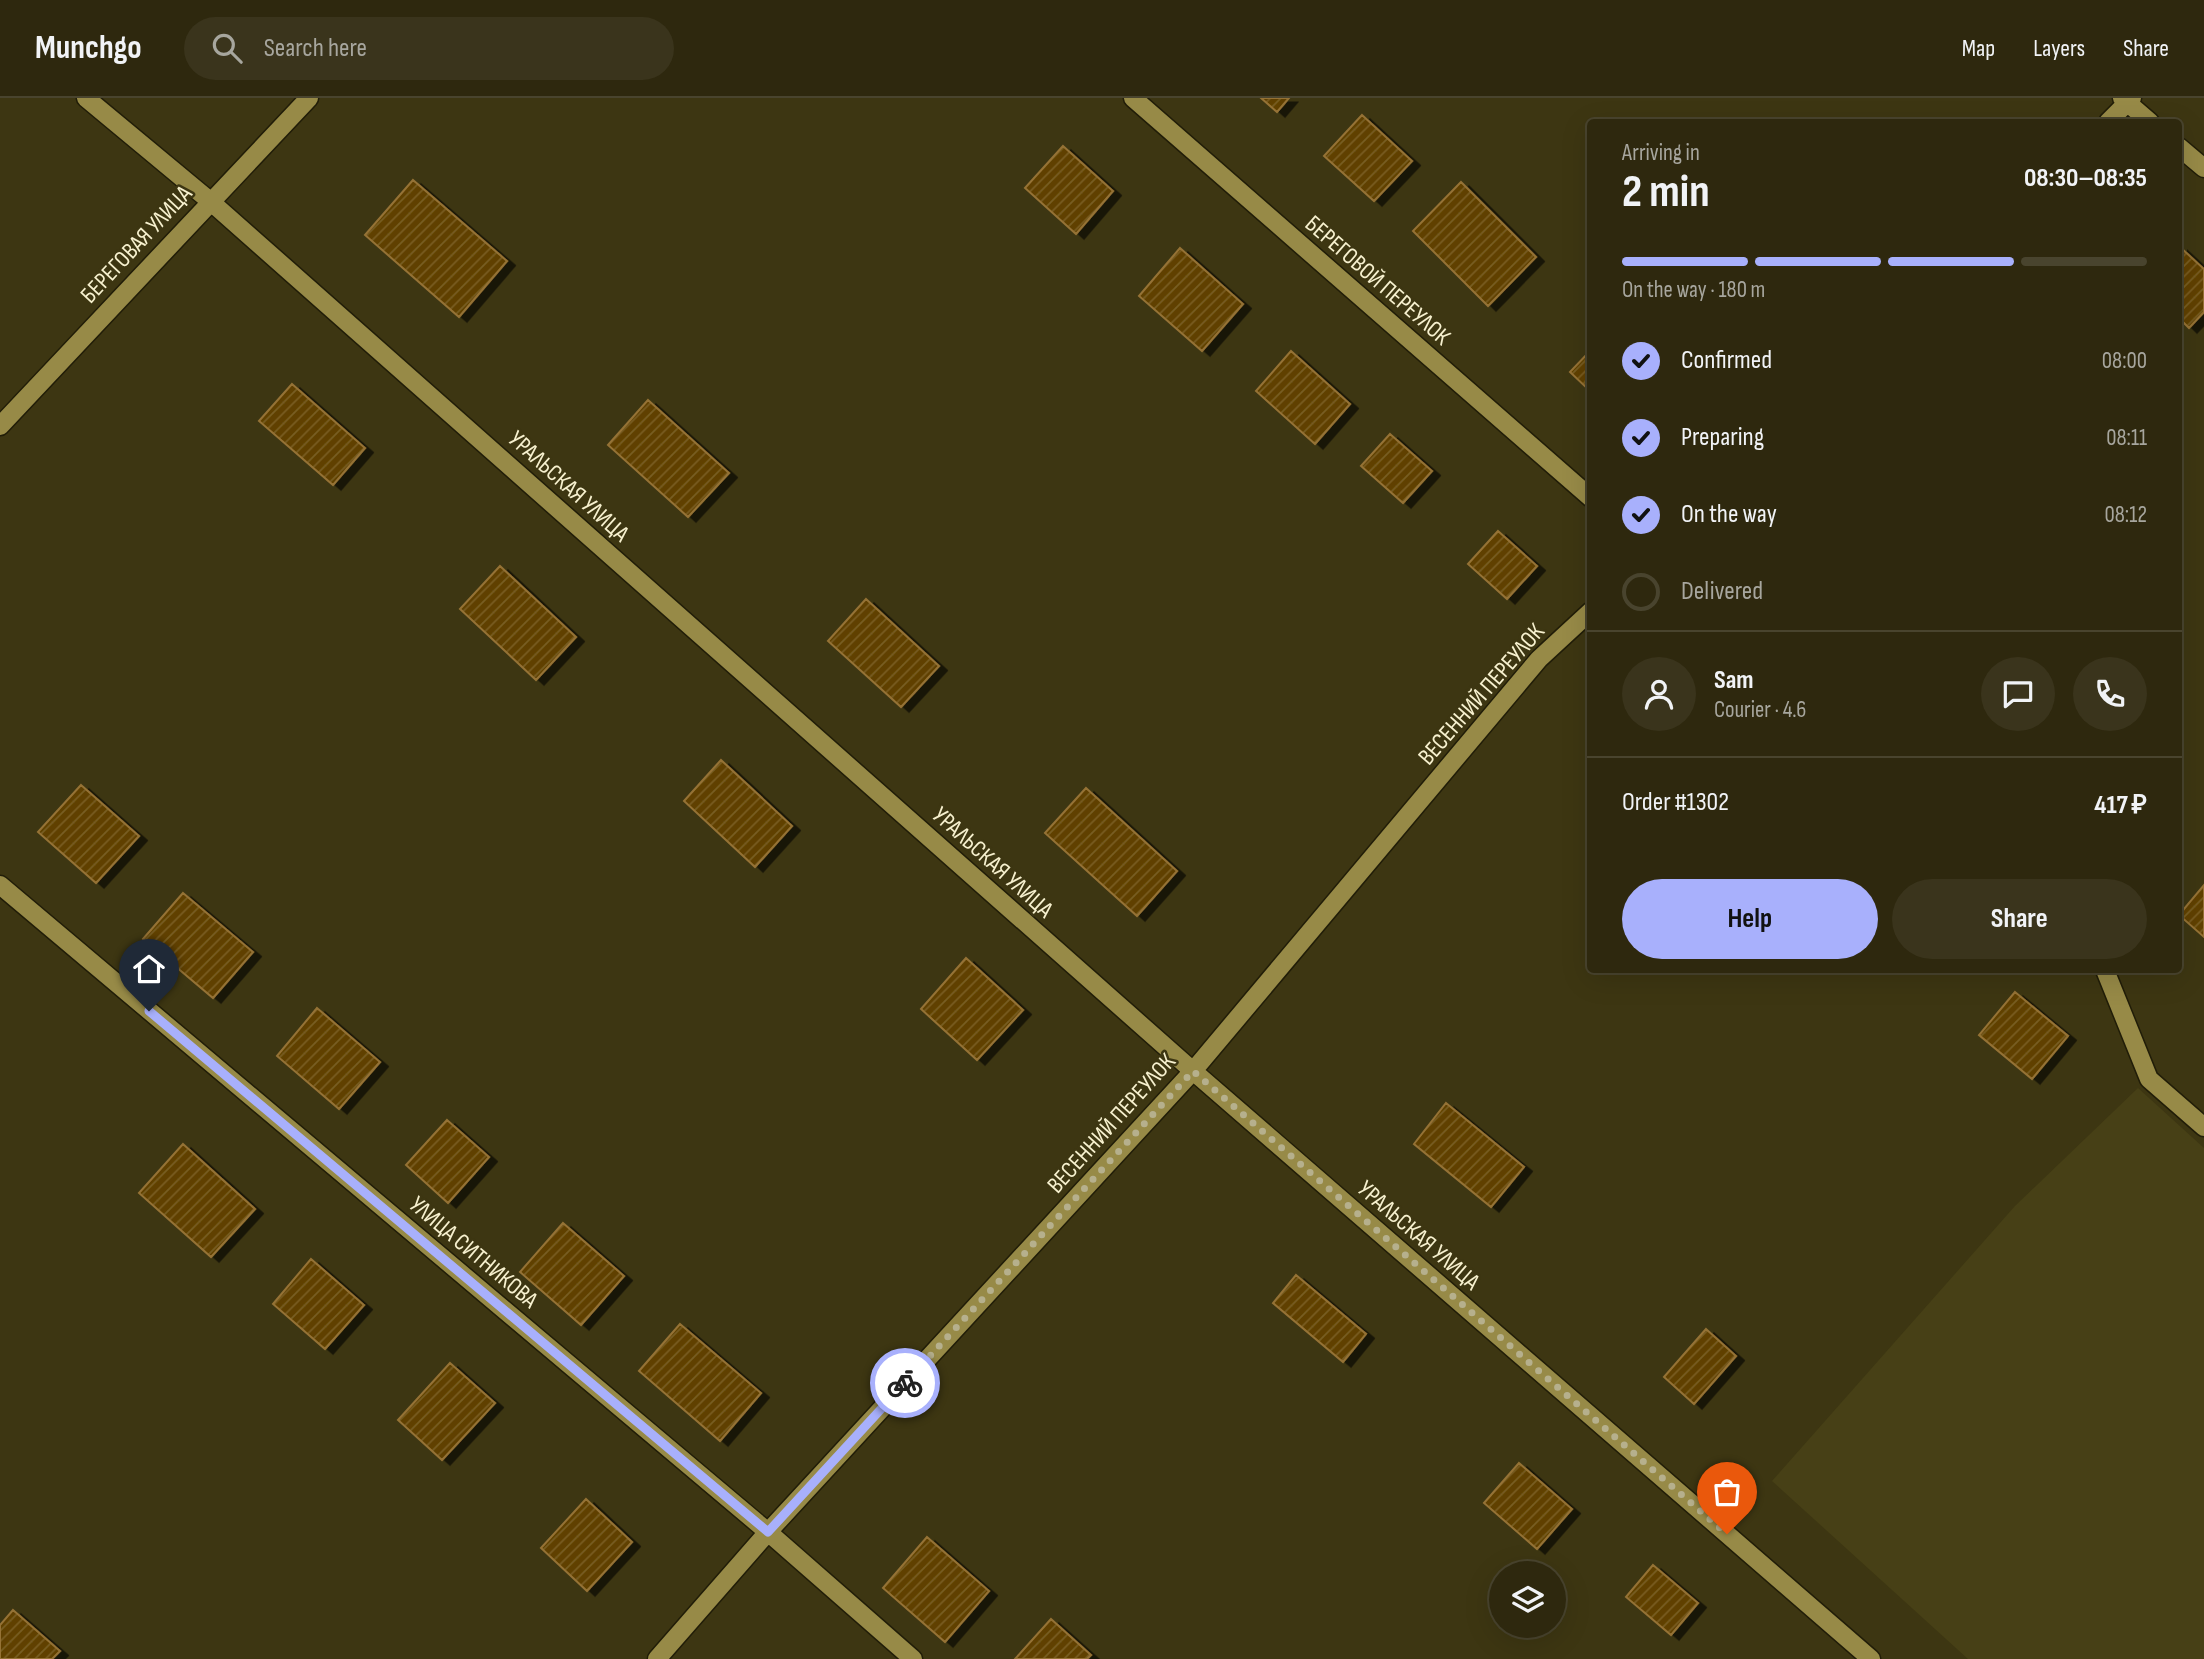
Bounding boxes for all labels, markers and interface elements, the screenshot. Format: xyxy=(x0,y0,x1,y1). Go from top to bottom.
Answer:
search box xyxy=(184,17,674,80)
text: Munchgo xyxy=(35,28,142,68)
icon: search xyxy=(208,29,246,67)
text: Search here xyxy=(264,33,367,64)
text: Map xyxy=(1962,34,1995,63)
text: Layers xyxy=(2033,34,2085,63)
text: Share xyxy=(2123,34,2169,63)
text: Arriving in xyxy=(1622,139,1700,167)
text: 08:30–08:35 xyxy=(2024,163,2147,194)
text: 2 min xyxy=(1622,165,1710,220)
street label: БЕРЕГОВАЯ УЛИЦА xyxy=(75,179,199,309)
street label: БЕРЕГОВОЙ ПЕРЕУЛОК xyxy=(1299,210,1456,351)
text: On the way · 180 m xyxy=(1622,276,1765,304)
icon: check xyxy=(1622,342,1660,380)
text: Confirmed xyxy=(1681,345,1772,376)
text: 08:00 xyxy=(2102,347,2147,375)
icon: check xyxy=(1622,419,1660,457)
text: Preparing xyxy=(1681,422,1764,453)
text: 08:11 xyxy=(2106,424,2147,452)
street label: УРАЛЬСКАЯ УЛИЦА xyxy=(502,425,636,549)
icon: check xyxy=(1622,496,1660,534)
text: On the way xyxy=(1681,499,1777,530)
text: 08:12 xyxy=(2105,501,2147,529)
text: Delivered xyxy=(1681,576,1763,607)
street label: ВЕСЕННИЙ ПЕРЕУЛОК xyxy=(1412,618,1551,771)
button: person xyxy=(1622,657,1696,731)
button: chat xyxy=(1981,657,2055,731)
button: phone xyxy=(2073,657,2147,731)
text: Sam xyxy=(1714,665,1754,696)
text: Courier · 4.6 xyxy=(1714,696,1806,724)
text: Order #1302 xyxy=(1622,787,1729,818)
text: 417 ₽ xyxy=(2094,790,2147,821)
street label: УРАЛЬСКАЯ УЛИЦА xyxy=(926,801,1060,925)
button: Help xyxy=(1622,879,1878,959)
button: Share xyxy=(1892,879,2147,959)
pin xyxy=(119,939,179,1011)
icon: home xyxy=(130,950,168,988)
street label: ВЕСЕННИЙ ПЕРЕУЛОК xyxy=(1041,1047,1182,1199)
street label: УРАЛЬСКАЯ УЛИЦА xyxy=(1352,1174,1486,1297)
street label: УЛИЦА СИТНИКОВА xyxy=(403,1190,544,1315)
courier xyxy=(870,1348,940,1418)
icon: bike xyxy=(886,1364,924,1402)
pin xyxy=(1697,1462,1757,1534)
icon: bag xyxy=(1708,1473,1746,1511)
map controls xyxy=(1489,1561,1566,1638)
button: layers xyxy=(1489,1561,1566,1638)

